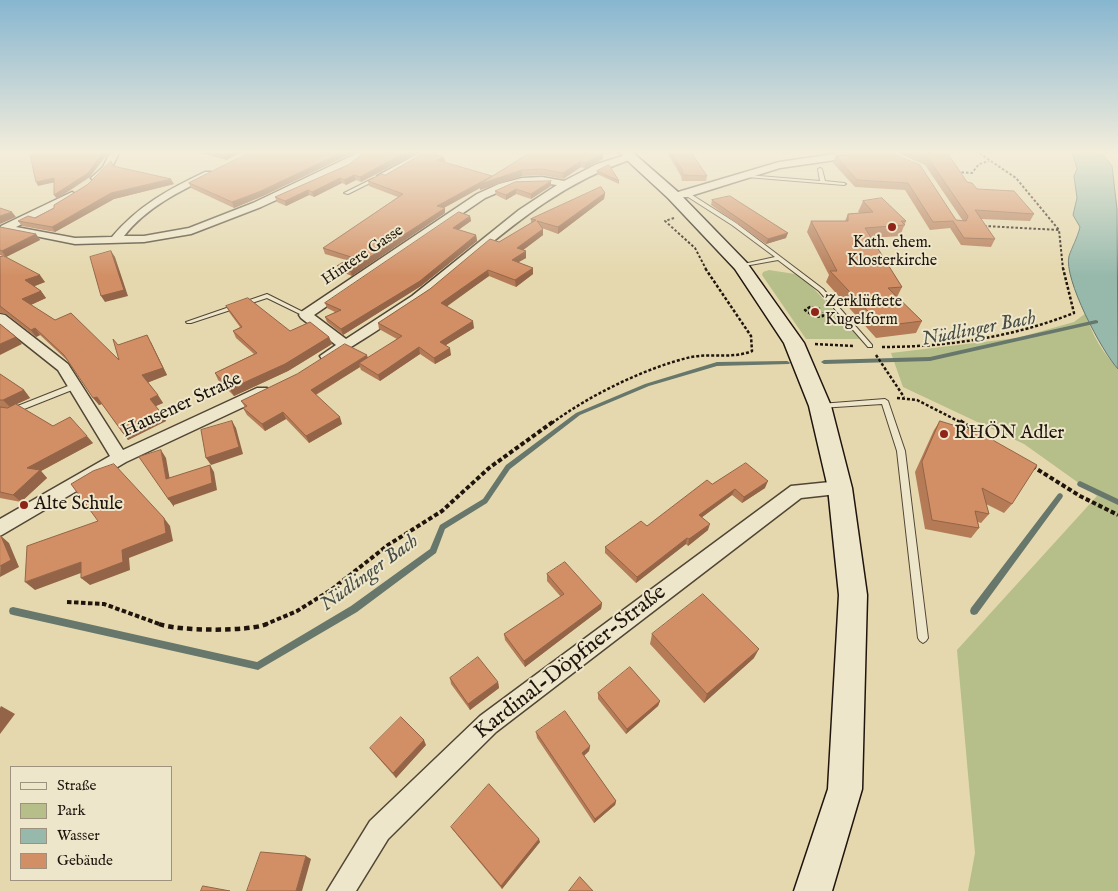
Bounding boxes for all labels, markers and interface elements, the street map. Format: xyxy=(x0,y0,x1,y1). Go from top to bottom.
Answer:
marker: Kath. ehem. Klosterkirche xyxy=(886,221,898,233)
street label: Hintere Gasse xyxy=(319,222,407,290)
place label: Kath. ehem. Klosterkirche xyxy=(847,234,937,272)
place label: Zerklüftete Kugelform xyxy=(825,293,902,331)
marker: Zerklüftete Kugelform xyxy=(809,306,821,318)
water label: Nüdlinger Bach xyxy=(920,307,1038,353)
street label: Hausener Straße xyxy=(118,368,246,444)
place label: RHÖN Adler xyxy=(954,423,1064,445)
marker: RHÖN Adler xyxy=(938,428,950,440)
place label: Alte Schule xyxy=(34,494,123,516)
marker: Alte Schule xyxy=(18,499,30,511)
water label: Nüdlinger Bach xyxy=(316,530,424,618)
street label: Kardinal-Döpfner-Straße xyxy=(470,580,672,746)
legend xyxy=(10,766,172,881)
text: Straße xyxy=(57,776,96,795)
text: Park xyxy=(57,801,86,820)
text: Wasser xyxy=(57,826,100,845)
text: Gebäude xyxy=(57,851,113,870)

